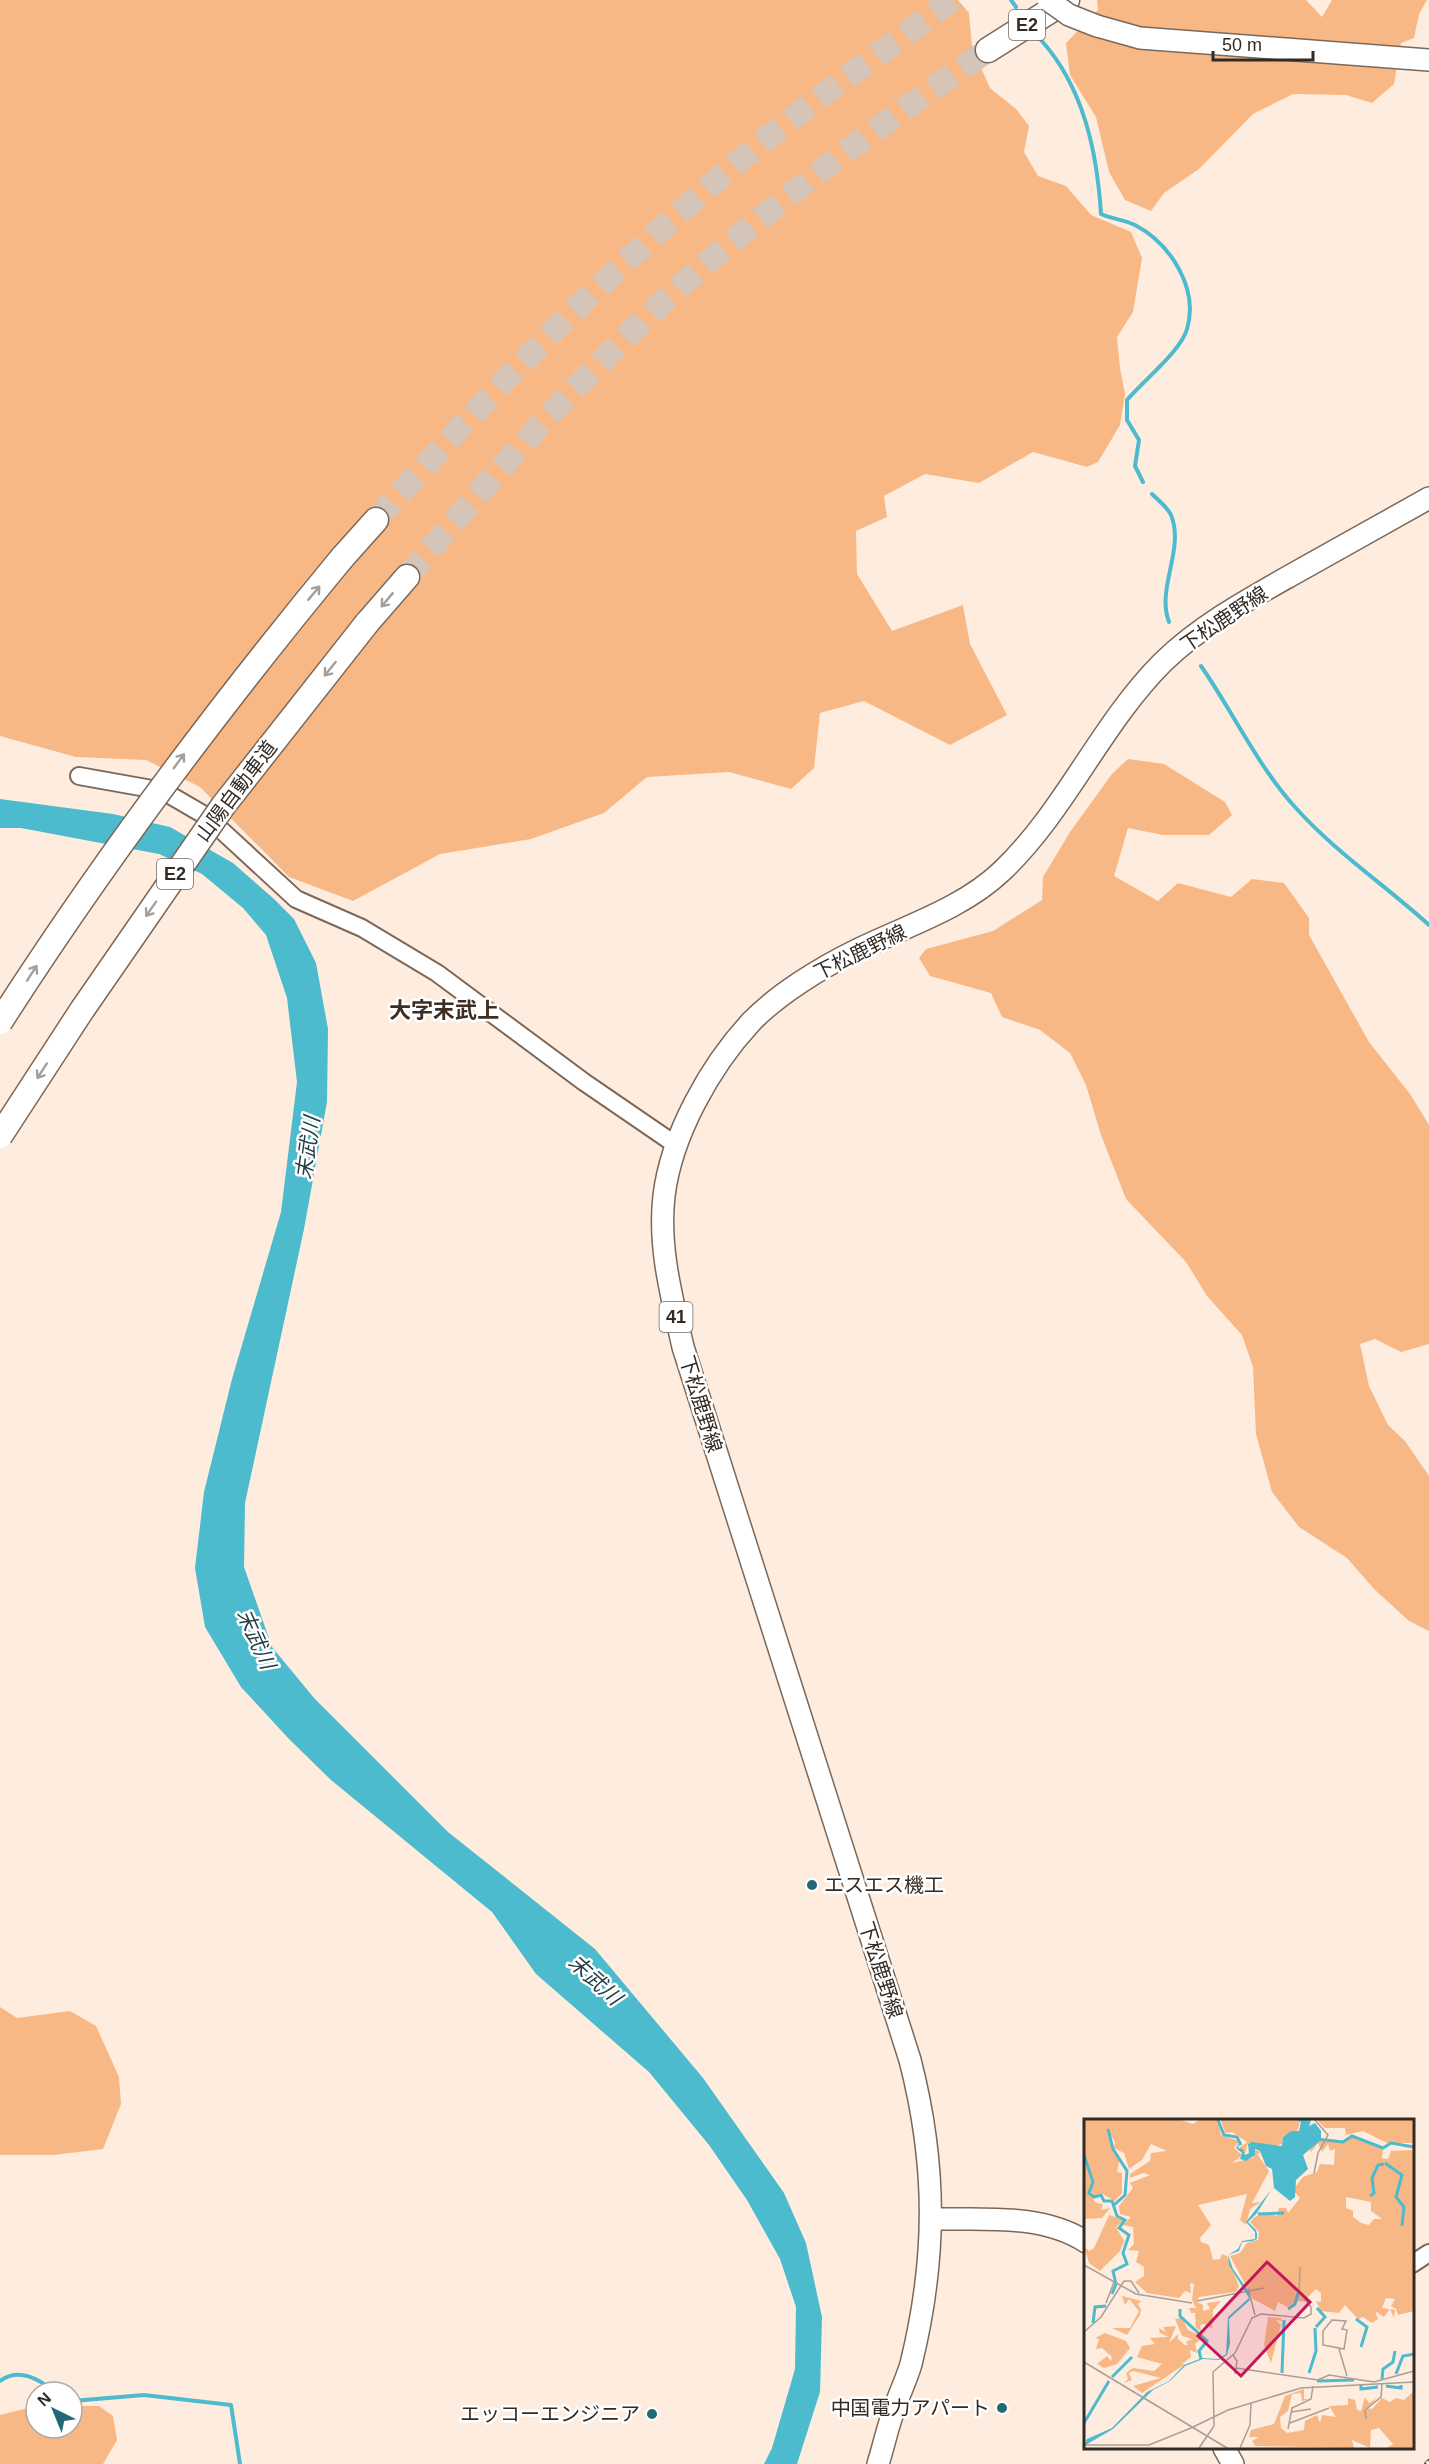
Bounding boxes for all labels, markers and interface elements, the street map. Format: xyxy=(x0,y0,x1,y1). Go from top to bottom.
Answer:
road number: E2 xyxy=(1009,10,1045,40)
scale bar xyxy=(1213,24,1314,62)
text: 50 m xyxy=(1222,35,1262,55)
street label: 下松鹿野線 xyxy=(1176,582,1272,656)
one-way arrow xyxy=(307,585,320,601)
one-way arrow xyxy=(380,592,394,607)
one-way arrow xyxy=(324,661,337,677)
street label: 山陽自動車道 xyxy=(191,736,281,846)
one-way arrow xyxy=(172,754,185,770)
road number: E2 xyxy=(157,859,193,889)
one-way arrow xyxy=(145,900,157,917)
street label: 下松鹿野線 xyxy=(810,920,910,984)
one-way arrow xyxy=(26,965,38,982)
district label: 大字末武上 xyxy=(389,998,499,1023)
one-way arrow xyxy=(36,1062,48,1079)
water label: 末武川 xyxy=(292,1113,324,1181)
road number: 41 xyxy=(660,1302,692,1332)
street label: 下松鹿野線 xyxy=(676,1353,726,1455)
water label: 末武川 xyxy=(233,1605,281,1674)
place label: エスエス機工 xyxy=(824,1874,944,1896)
marker: エスエス機工 xyxy=(805,1878,819,1892)
street label: 下松鹿野線 xyxy=(855,1919,907,2021)
water label: 末武川 xyxy=(564,1950,628,2011)
inset map xyxy=(1084,2119,1414,2449)
north arrow xyxy=(24,2380,84,2440)
text: N xyxy=(34,2389,54,2410)
place label: 中国電力アパート xyxy=(830,2397,990,2419)
marker: 中国電力アパート xyxy=(995,2401,1009,2415)
place label: エッコーエンジニア xyxy=(460,2403,640,2425)
marker: エッコーエンジニア xyxy=(645,2407,659,2421)

